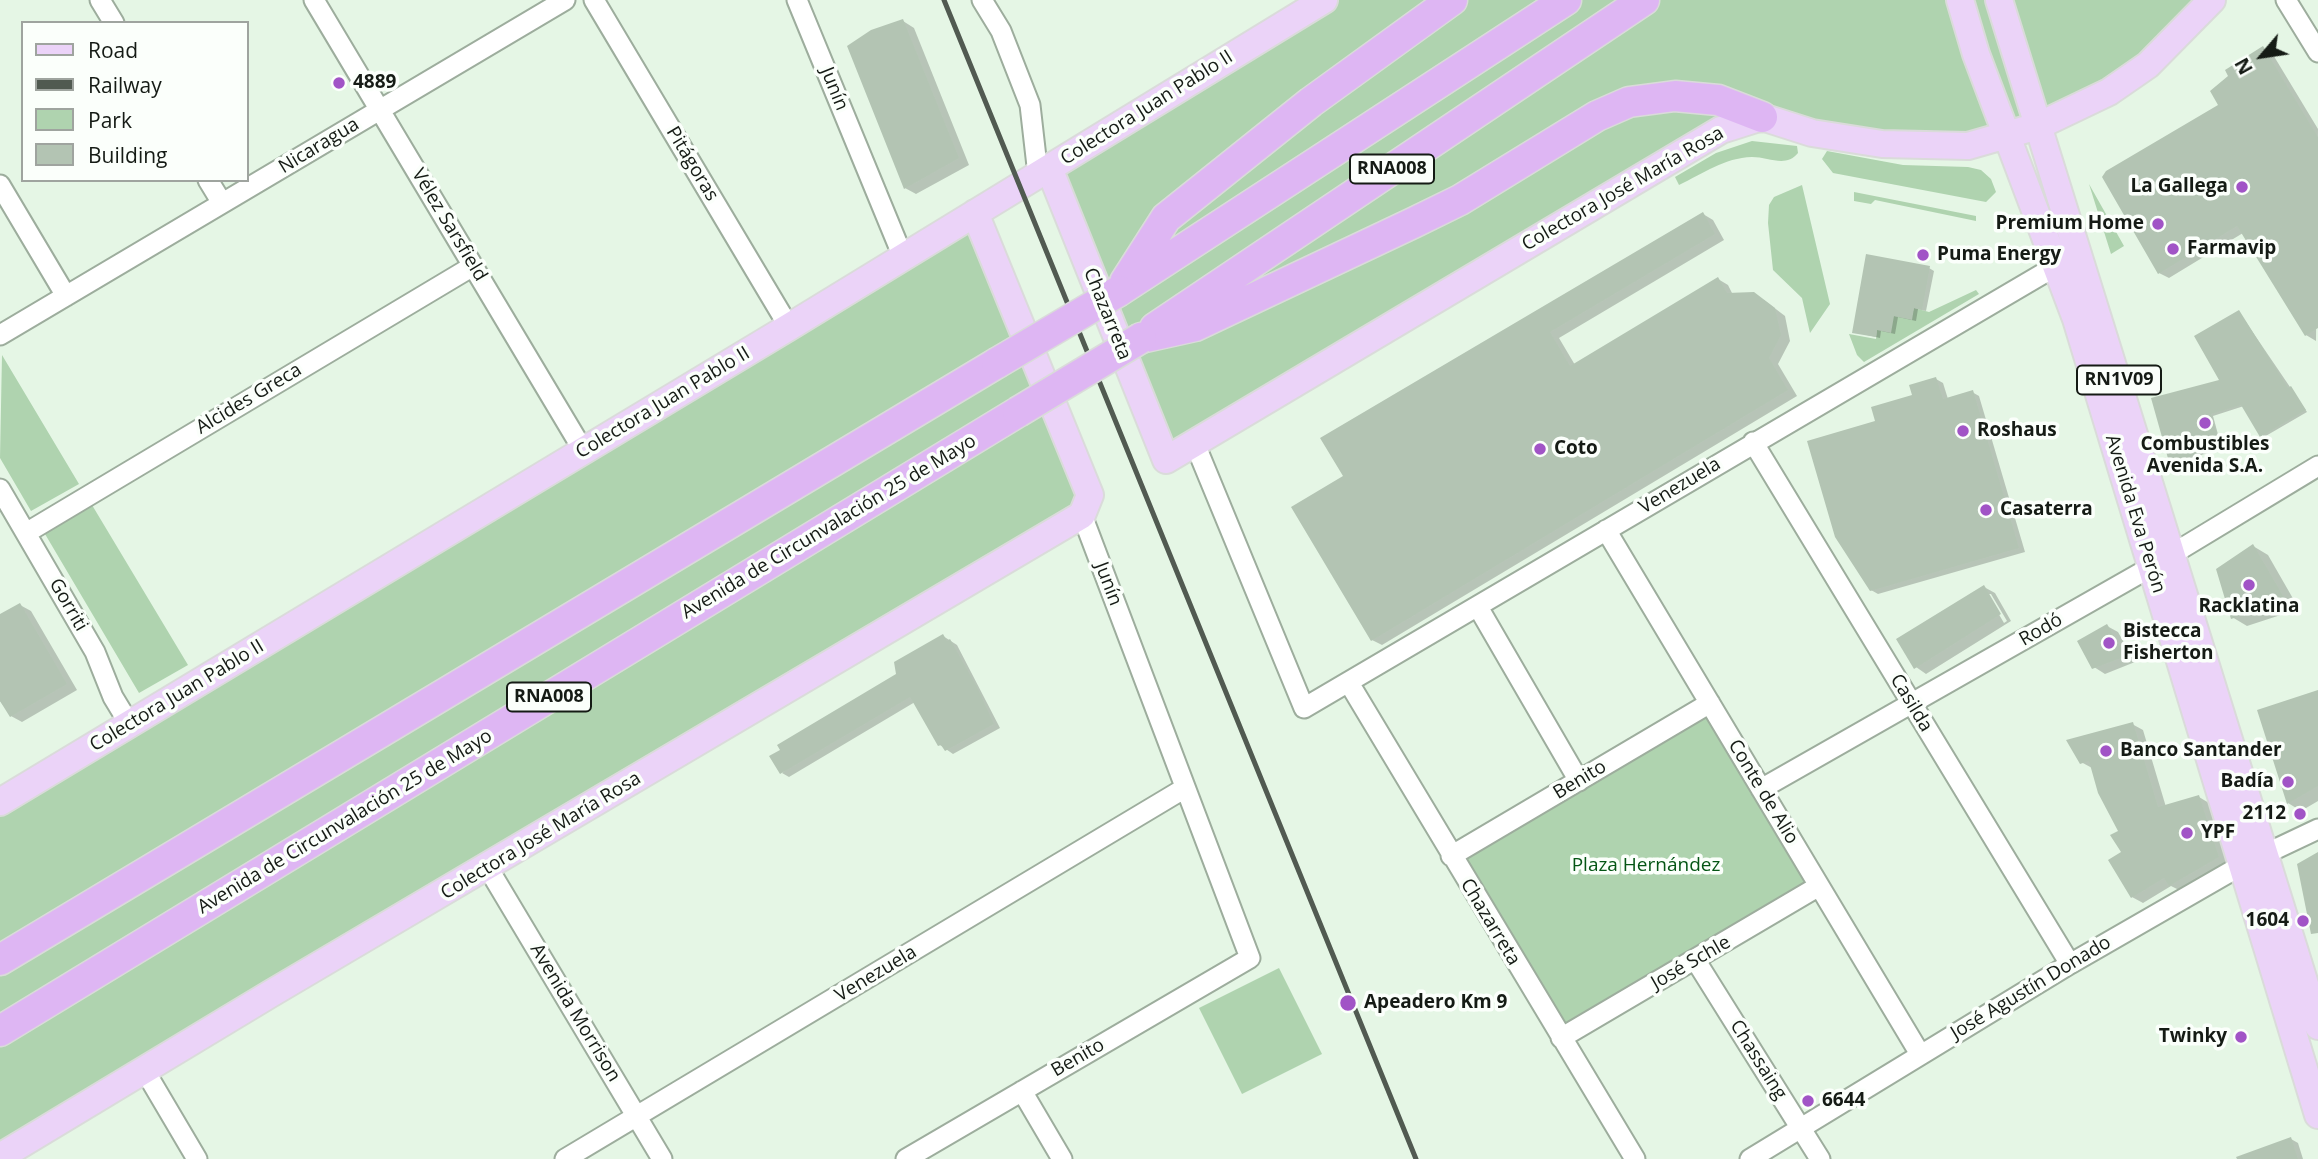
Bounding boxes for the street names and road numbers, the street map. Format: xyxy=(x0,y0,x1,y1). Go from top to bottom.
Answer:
street label: Colectora Juan Pablo II xyxy=(1057,46,1237,170)
street label: Junín xyxy=(815,64,853,114)
street label: Nicaragua xyxy=(275,113,363,179)
street label: Colectora José María Rosa xyxy=(1518,122,1728,256)
street label: Pitágoras xyxy=(661,123,723,205)
road number: RNA008 xyxy=(1350,154,1434,184)
street label: Vélez Sarsfield xyxy=(406,165,492,285)
street label: Chazarreta xyxy=(1078,265,1136,363)
street label: Colectora Juan Pablo II xyxy=(572,342,754,464)
street label: Alcides Greca xyxy=(192,359,306,439)
road number: RN1V09 xyxy=(2077,366,2161,394)
street label: Avenida de Circunvalación 25 de Mayo xyxy=(678,430,980,624)
street label: Avenida Eva Perón xyxy=(2100,432,2170,596)
street label: Venezuela xyxy=(1635,453,1725,519)
street label: Junín xyxy=(1089,559,1127,609)
street label: Gorriti xyxy=(44,575,92,635)
street label: Rodó xyxy=(2015,609,2067,651)
street label: Colectora Juan Pablo II xyxy=(86,635,268,757)
street label: Casilda xyxy=(1885,670,1937,736)
road number: RNA008 xyxy=(507,682,591,712)
street label: Avenida de Circunvalación 25 de Mayo xyxy=(194,725,496,919)
street label: Conte de Alio xyxy=(1723,736,1803,848)
street label: Benito xyxy=(1549,755,1611,805)
street label: Colectora José María Rosa xyxy=(437,767,645,905)
street label: Chazarreta xyxy=(1455,874,1525,970)
street label: José Schle xyxy=(1647,931,1735,995)
street label: José Agustín Donado xyxy=(1947,931,2115,1045)
street label: Avenida Morrison xyxy=(525,940,625,1086)
street label: Venezuela xyxy=(831,941,921,1007)
street label: Chassaing xyxy=(1725,1016,1791,1104)
street label: Benito xyxy=(1047,1034,1109,1082)

